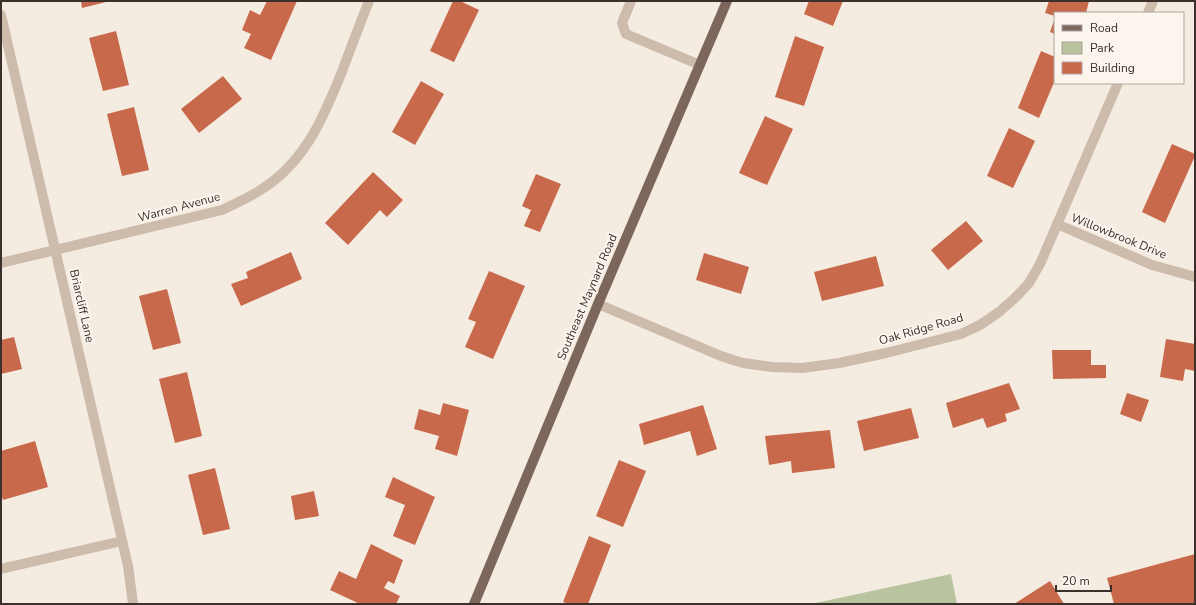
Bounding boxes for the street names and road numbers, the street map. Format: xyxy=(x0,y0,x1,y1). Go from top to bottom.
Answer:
street label: Warren Avenue xyxy=(136,188,222,226)
street label: Willowbrook Drive xyxy=(1069,210,1169,262)
street label: Southeast Maynard Road xyxy=(553,231,621,363)
street label: Briarcliff Lane xyxy=(66,268,98,344)
street label: Oak Ridge Road xyxy=(877,309,965,349)

